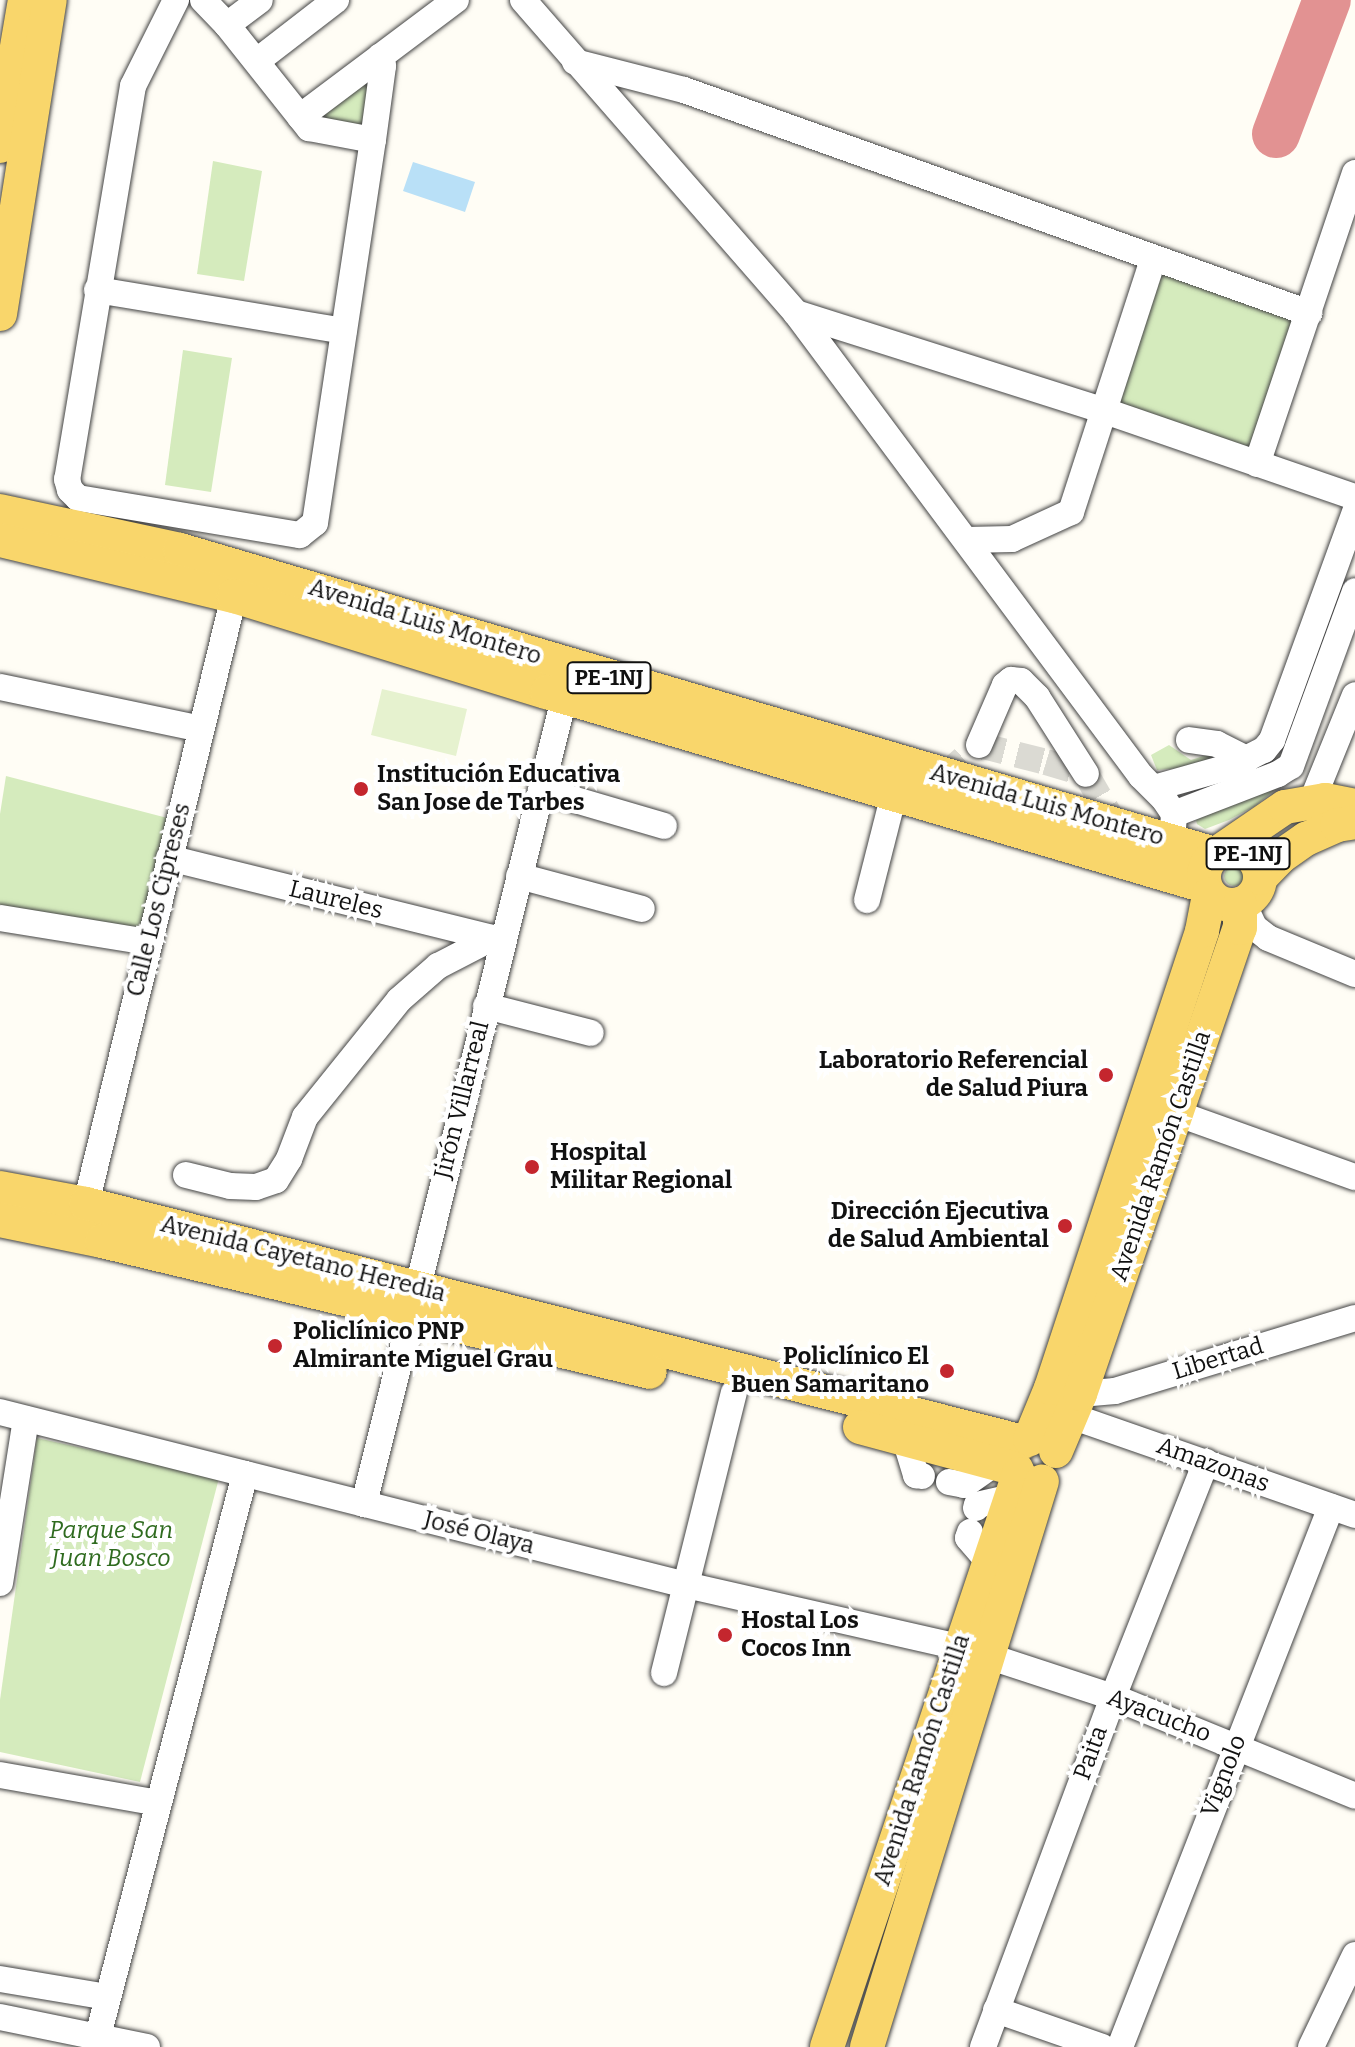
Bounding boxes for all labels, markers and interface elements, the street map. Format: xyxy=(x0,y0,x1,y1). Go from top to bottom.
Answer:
street label: Avenida Luis Montero xyxy=(305,573,545,671)
road number: PE-1NJ xyxy=(565,660,653,696)
street label: Avenida Luis Montero xyxy=(927,758,1167,852)
place label: Institución Educativa San Jose de Tarbes xyxy=(377,761,620,817)
marker: Institución Educativa San Jose de Tarbes xyxy=(352,780,370,798)
street label: Calle Los Cipreses xyxy=(121,800,197,1000)
road number: PE-1NJ xyxy=(1204,836,1292,872)
street label: Laureles xyxy=(286,874,386,926)
street label: Jirón Villarreal xyxy=(428,1018,496,1182)
street label: Avenida Ramón Castilla xyxy=(1105,1027,1217,1285)
place label: Laboratorio Referencial de Salud Piura xyxy=(819,1047,1088,1103)
marker: Laboratorio Referencial de Salud Piura xyxy=(1095,1064,1117,1086)
place label: Hospital Militar Regional xyxy=(550,1139,732,1195)
marker: Hospital Militar Regional xyxy=(521,1156,543,1178)
place label: Dirección Ejecutiva de Salud Ambiental xyxy=(828,1198,1049,1254)
street label: Avenida Cayetano Heredia xyxy=(158,1210,448,1308)
marker: Dirección Ejecutiva de Salud Ambiental xyxy=(1056,1217,1074,1235)
place label: Policlínico PNP Almirante Miguel Grau xyxy=(293,1318,553,1374)
street label: Libertad xyxy=(1169,1332,1267,1386)
marker: Policlínico PNP Almirante Miguel Grau xyxy=(264,1335,286,1357)
place label: Policlínico El Buen Samaritano xyxy=(731,1343,929,1399)
marker: Policlínico El Buen Samaritano xyxy=(936,1360,958,1382)
street label: Amazonas xyxy=(1153,1431,1273,1499)
street label: José Olaya xyxy=(421,1505,537,1561)
park label: Parque San Juan Bosco xyxy=(49,1517,173,1573)
place label: Hostal Los Cocos Inn xyxy=(741,1607,859,1663)
marker: Hostal Los Cocos Inn xyxy=(716,1626,734,1644)
street label: Avenida Ramón Castilla xyxy=(868,1631,976,1889)
street label: Ayacucho xyxy=(1103,1683,1215,1749)
street label: Paita xyxy=(1068,1722,1114,1784)
street label: Vignolo xyxy=(1195,1731,1253,1821)

